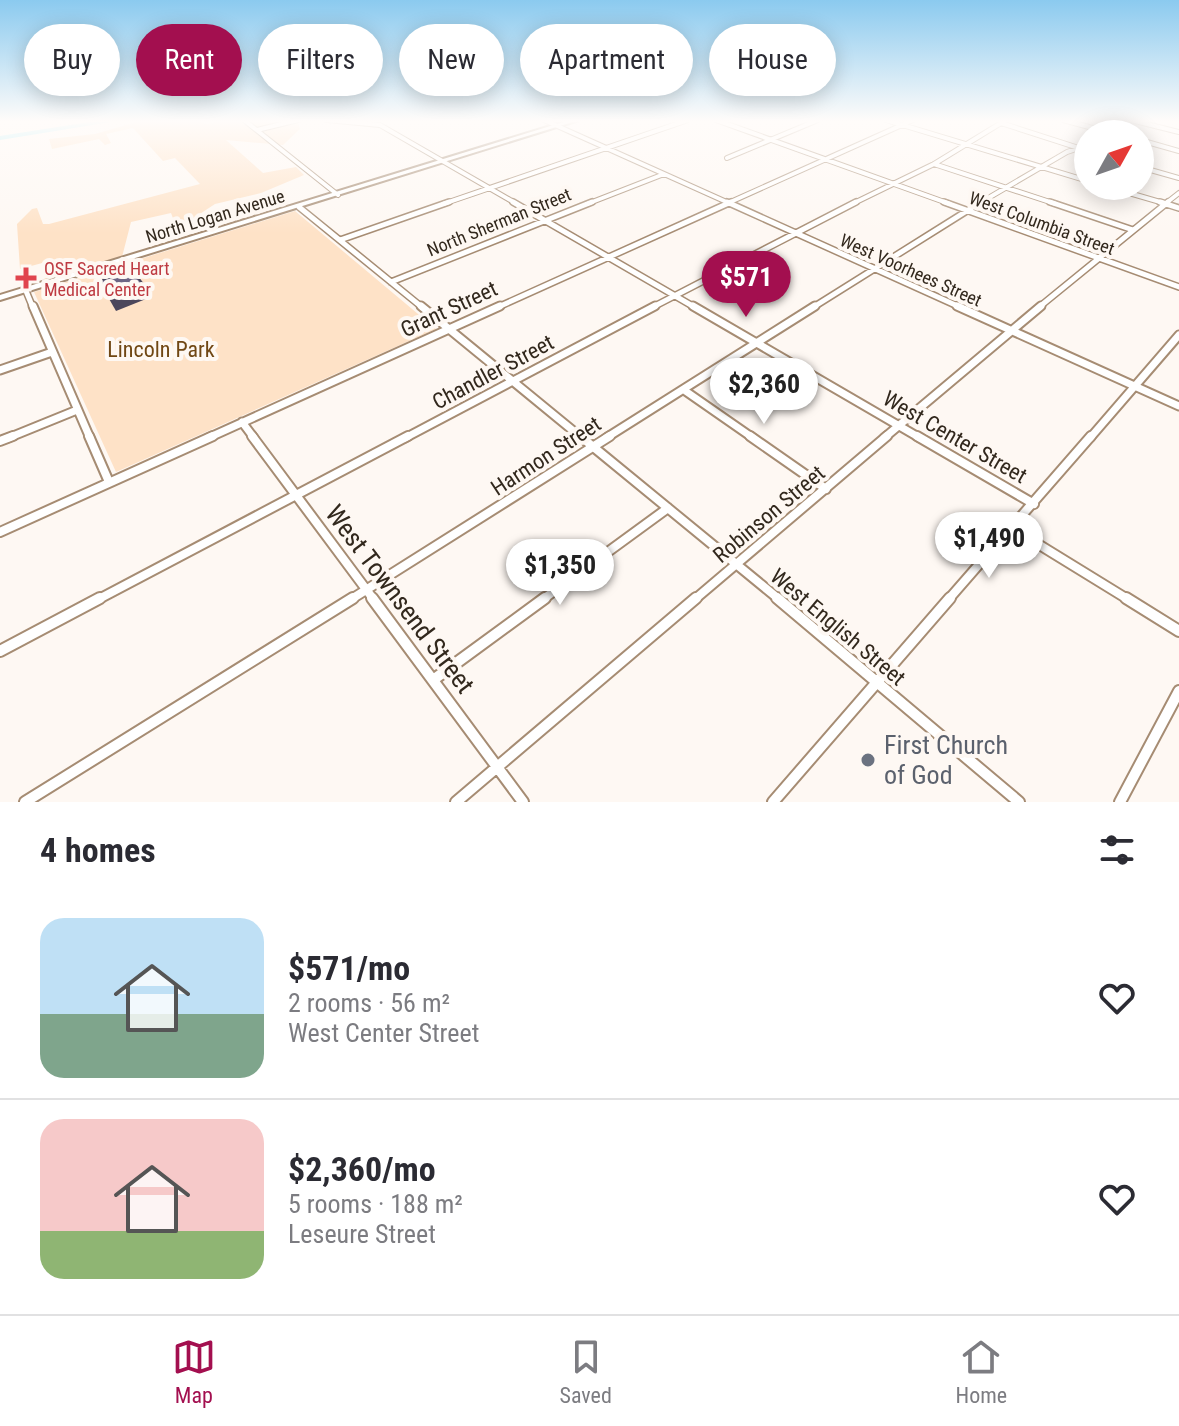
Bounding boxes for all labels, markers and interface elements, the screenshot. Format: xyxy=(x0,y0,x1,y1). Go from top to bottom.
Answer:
chip: Buy xyxy=(24,24,120,96)
chip: Rent xyxy=(136,24,242,96)
chip: Filters xyxy=(258,24,383,96)
chip: New xyxy=(399,24,504,96)
chip: Apartment xyxy=(520,24,693,96)
chip: House xyxy=(709,24,836,96)
north arrow xyxy=(1074,120,1154,200)
map controls xyxy=(1074,120,1154,200)
street label: North Sherman Street xyxy=(424,184,574,260)
street label: North Logan Avenue xyxy=(143,185,287,247)
street label: West Columbia Street xyxy=(966,187,1118,259)
street label: West Voorhees Street xyxy=(837,229,985,311)
pin: $571 xyxy=(699,251,793,319)
place label: OSF Sacred Heart Medical Center xyxy=(44,258,170,300)
text: $571 xyxy=(720,262,772,292)
marker: OSF Sacred Heart Medical Center xyxy=(15,267,37,289)
street label: Grant Street xyxy=(397,276,501,342)
street label: Chandler Street xyxy=(428,330,558,414)
park label: Lincoln Park xyxy=(107,337,215,362)
pin: $2,360 xyxy=(699,358,829,426)
text: $2,360 xyxy=(728,369,800,399)
street label: West Center Street xyxy=(879,386,1031,488)
street label: Harmon Street xyxy=(486,411,606,501)
street label: Robinson Street xyxy=(708,460,830,568)
street label: West Townsend Street xyxy=(319,499,481,699)
pin: $1,490 xyxy=(924,512,1054,580)
text: $1,490 xyxy=(953,523,1025,553)
pin: $1,350 xyxy=(495,539,625,607)
text: $1,350 xyxy=(524,550,596,580)
street label: West English Street xyxy=(766,563,910,691)
place label: First Church of God xyxy=(884,730,1008,790)
marker: First Church of God xyxy=(859,751,877,769)
icon: filters xyxy=(1095,828,1139,872)
text: 4 homes xyxy=(40,830,156,870)
text: $571/mo xyxy=(288,948,410,988)
icon: home xyxy=(104,950,200,1046)
icon: heart xyxy=(1095,976,1139,1020)
text: 2 rooms · 56 m² xyxy=(288,988,450,1018)
text: West Center Street xyxy=(288,1018,479,1048)
text: $2,360/mo xyxy=(288,1149,436,1189)
icon: home xyxy=(104,1151,200,1247)
icon: heart xyxy=(1095,1177,1139,1221)
text: 5 rooms · 188 m² xyxy=(288,1189,463,1219)
text: Leseure Street xyxy=(288,1219,436,1249)
tab: Map xyxy=(172,1335,216,1408)
tab: Saved xyxy=(560,1335,612,1408)
tab: Home xyxy=(956,1335,1007,1408)

